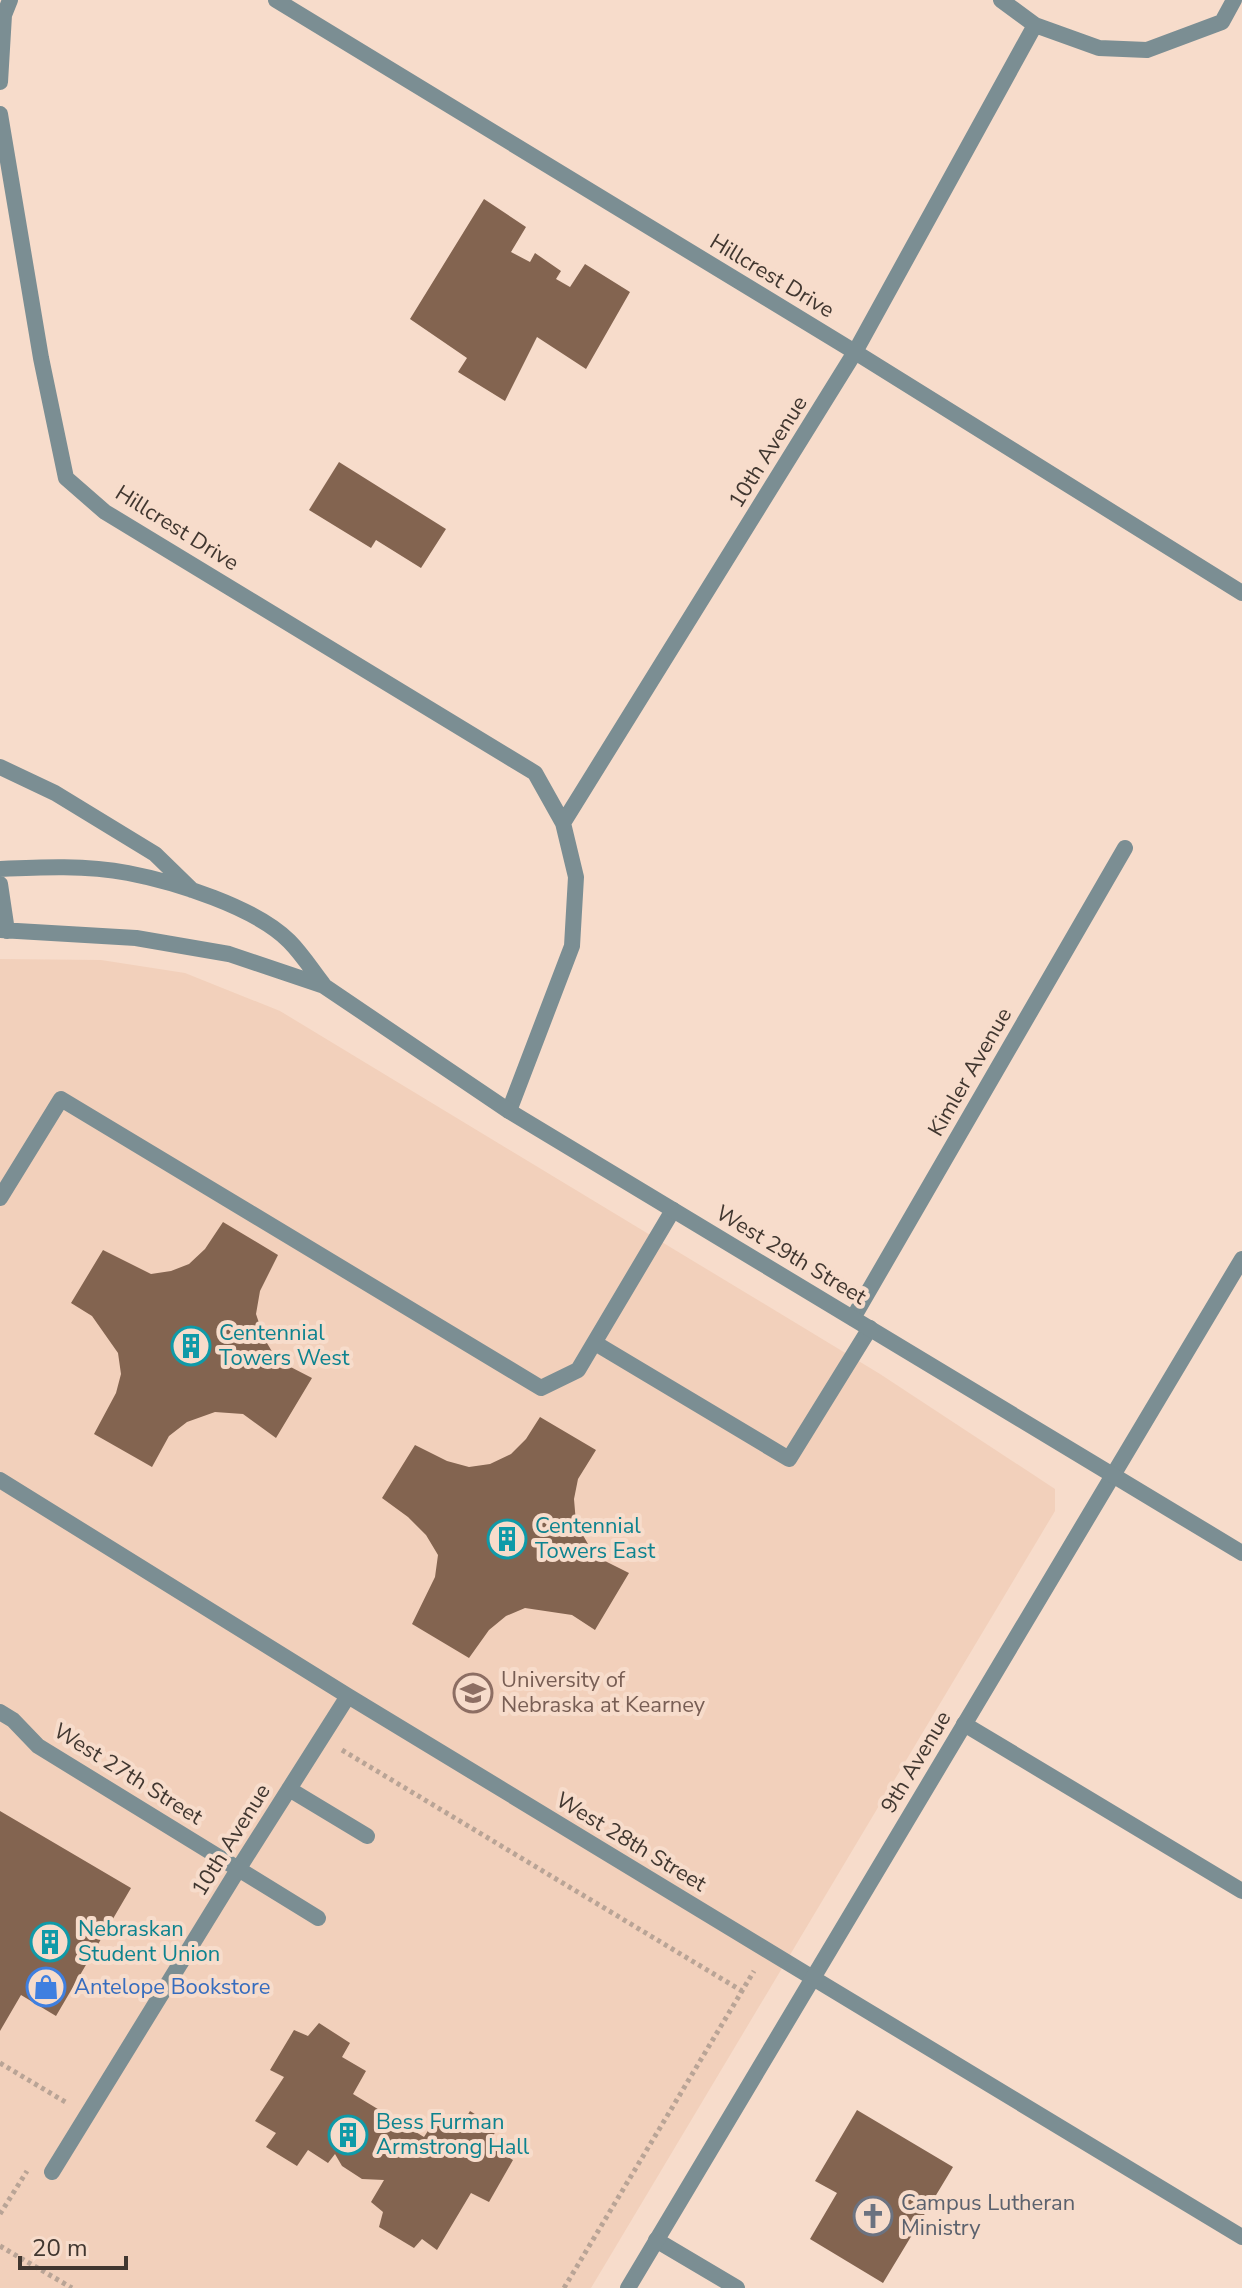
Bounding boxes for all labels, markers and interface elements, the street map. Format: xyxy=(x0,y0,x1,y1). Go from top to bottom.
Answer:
street label: Hillcrest Drive xyxy=(704,227,840,325)
street label: 10th Avenue xyxy=(722,390,814,514)
street label: Hillcrest Drive xyxy=(110,478,244,578)
street label: Kimler Avenue xyxy=(921,1002,1019,1142)
street label: West 29th Street xyxy=(710,1198,872,1312)
place label: Centennial Towers West xyxy=(219,1318,350,1373)
building icon: Centennial Towers West xyxy=(170,1325,212,1367)
place label: Centennial Towers East xyxy=(535,1511,655,1566)
building icon: Centennial Towers East xyxy=(486,1518,528,1560)
place label: University of Nebraska at Kearney xyxy=(501,1665,706,1720)
school or university icon: University of Nebraska at Kearney xyxy=(452,1672,494,1714)
street label: 9th Avenue xyxy=(874,1705,958,1819)
street label: West 27th Street xyxy=(48,1716,209,1832)
street label: 10th Avenue xyxy=(185,1778,277,1902)
street label: West 28th Street xyxy=(550,1785,712,1899)
place label: Nebraskan Student Union xyxy=(78,1914,220,1969)
building icon: Nebraskan Student Union xyxy=(29,1921,71,1963)
shop icon: Antelope Bookstore xyxy=(25,1966,67,2008)
place label: Antelope Bookstore xyxy=(74,1972,271,2002)
place label: Bess Furman Armstrong Hall xyxy=(376,2107,530,2162)
building icon: Bess Furman Armstrong Hall xyxy=(327,2114,369,2156)
place label: Campus Lutheran Ministry xyxy=(901,2188,1075,2243)
church icon: Campus Lutheran Ministry xyxy=(852,2195,894,2237)
scale bar xyxy=(20,2220,126,2270)
text: 20 m xyxy=(32,2232,88,2264)

